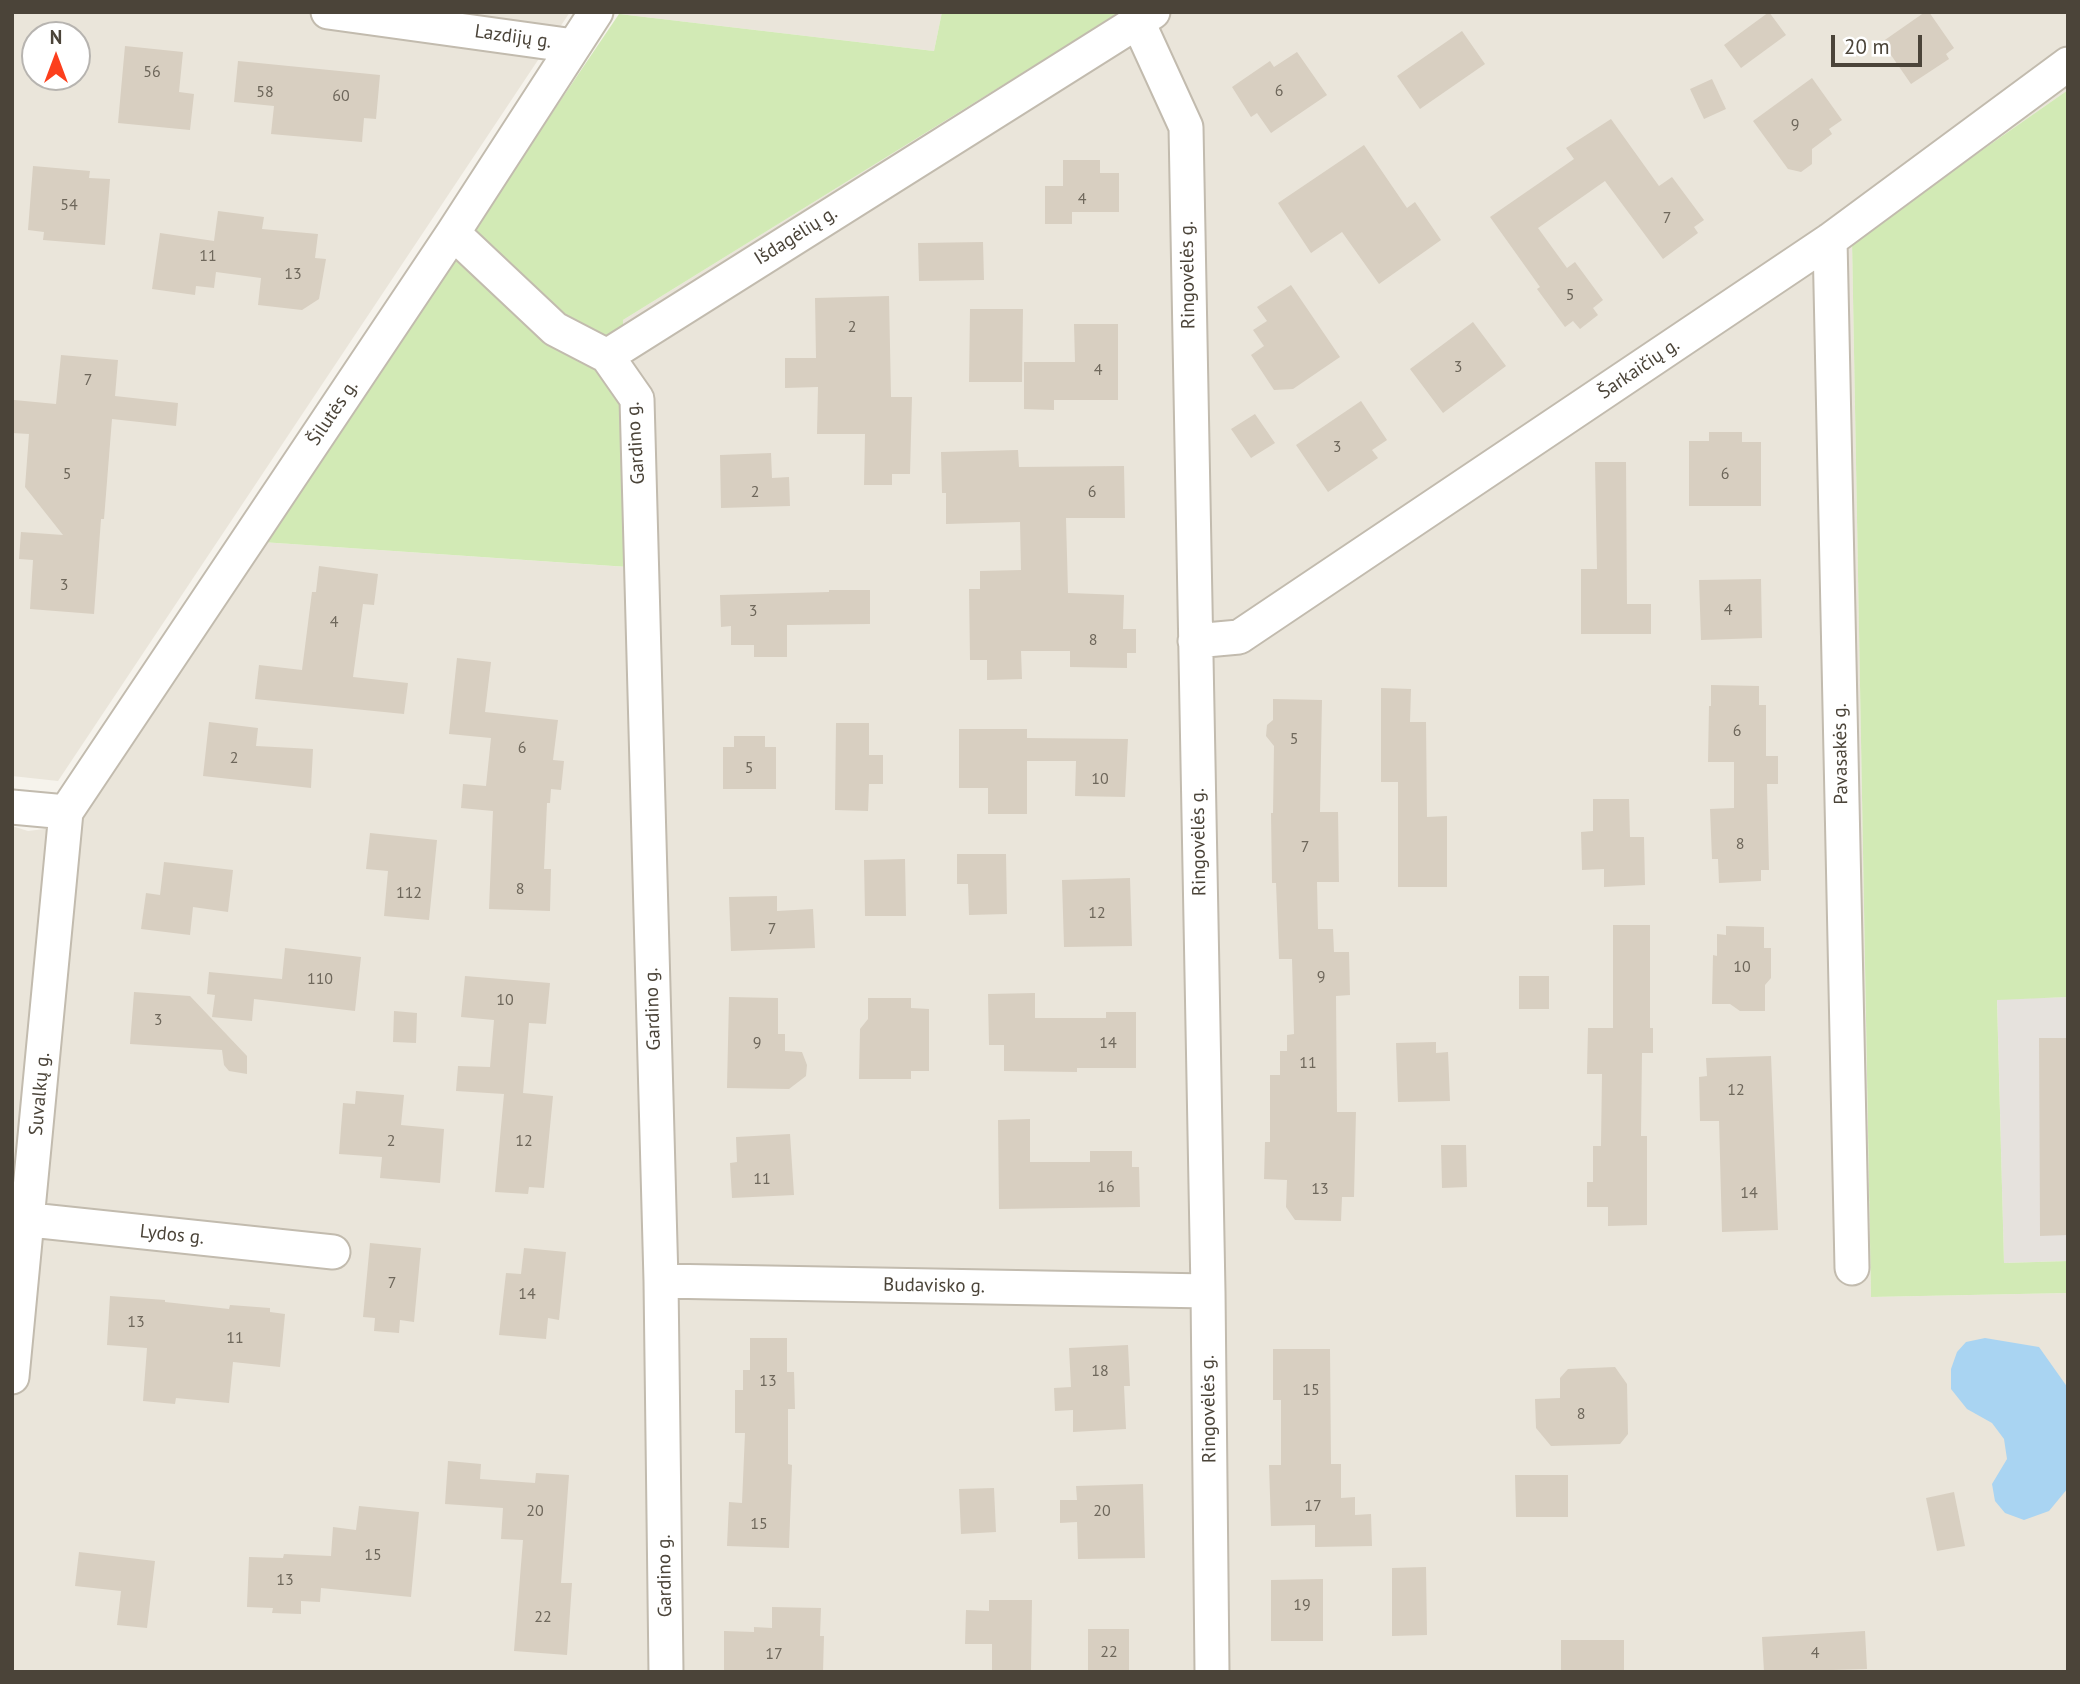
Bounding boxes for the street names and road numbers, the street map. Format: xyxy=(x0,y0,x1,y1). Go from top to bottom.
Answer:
street label: Lazdijų g. xyxy=(473,20,553,54)
street label: Išdagėlių g. xyxy=(750,202,842,270)
street label: Ringovėlės g. xyxy=(1176,221,1200,329)
street label: Šarkaičių g. xyxy=(1594,334,1684,404)
street label: Šilutės g. xyxy=(303,376,363,450)
street label: Gardino g. xyxy=(622,401,650,485)
street label: Pavasakės g. xyxy=(1829,703,1853,805)
street label: Ringovėlės g. xyxy=(1187,788,1211,896)
street label: Gardino g. xyxy=(640,967,666,1051)
street label: Suvalkų g. xyxy=(25,1052,55,1136)
street label: Lydos g. xyxy=(139,1220,205,1250)
street label: Budavisko g. xyxy=(883,1274,985,1298)
street label: Ringovėlės g. xyxy=(1197,1355,1221,1463)
street label: Gardino g. xyxy=(653,1534,677,1618)

